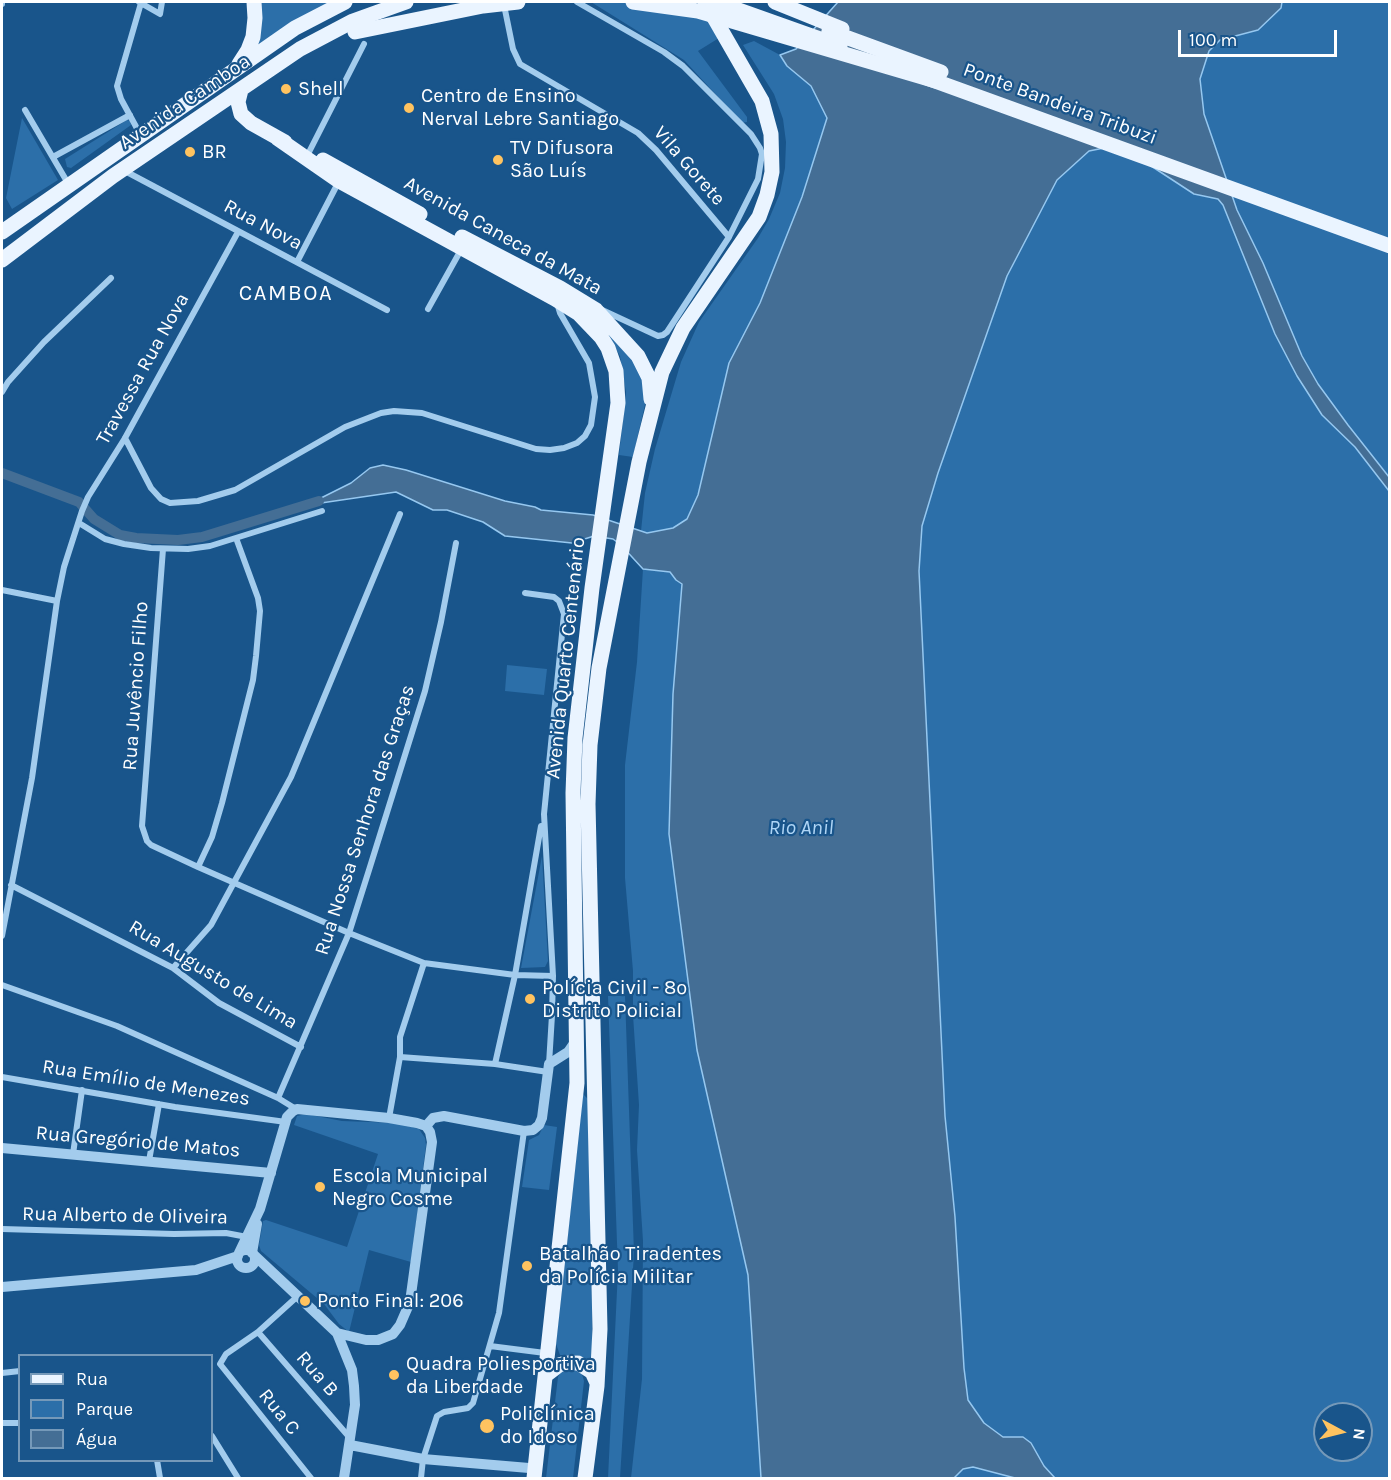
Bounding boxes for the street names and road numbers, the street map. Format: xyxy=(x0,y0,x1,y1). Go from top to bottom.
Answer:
street label: Avenida Camboa xyxy=(115,49,255,155)
street label: Ponte Bandeira Tribuzi xyxy=(960,58,1160,150)
street label: Vila Gorete xyxy=(648,121,730,211)
street label: Avenida Caneca da Mata xyxy=(400,171,606,301)
street label: Rua Nova xyxy=(219,194,307,256)
street label: Travessa Rua Nova xyxy=(91,289,195,449)
street label: Avenida Quarto Centenário xyxy=(541,536,591,780)
street label: Rua Juvêncio Filho xyxy=(118,601,154,771)
street label: Rua Nossa Senhora das Graças xyxy=(310,682,420,958)
street label: Rua Augusto de Lima xyxy=(124,915,302,1035)
street label: Rua Emílio de Menezes xyxy=(40,1055,252,1111)
street label: Rua Gregório de Matos xyxy=(35,1121,241,1163)
street label: Rua Alberto de Oliveira xyxy=(22,1202,228,1230)
street label: Rua B xyxy=(291,1346,343,1402)
street label: Rua C xyxy=(253,1384,305,1440)

